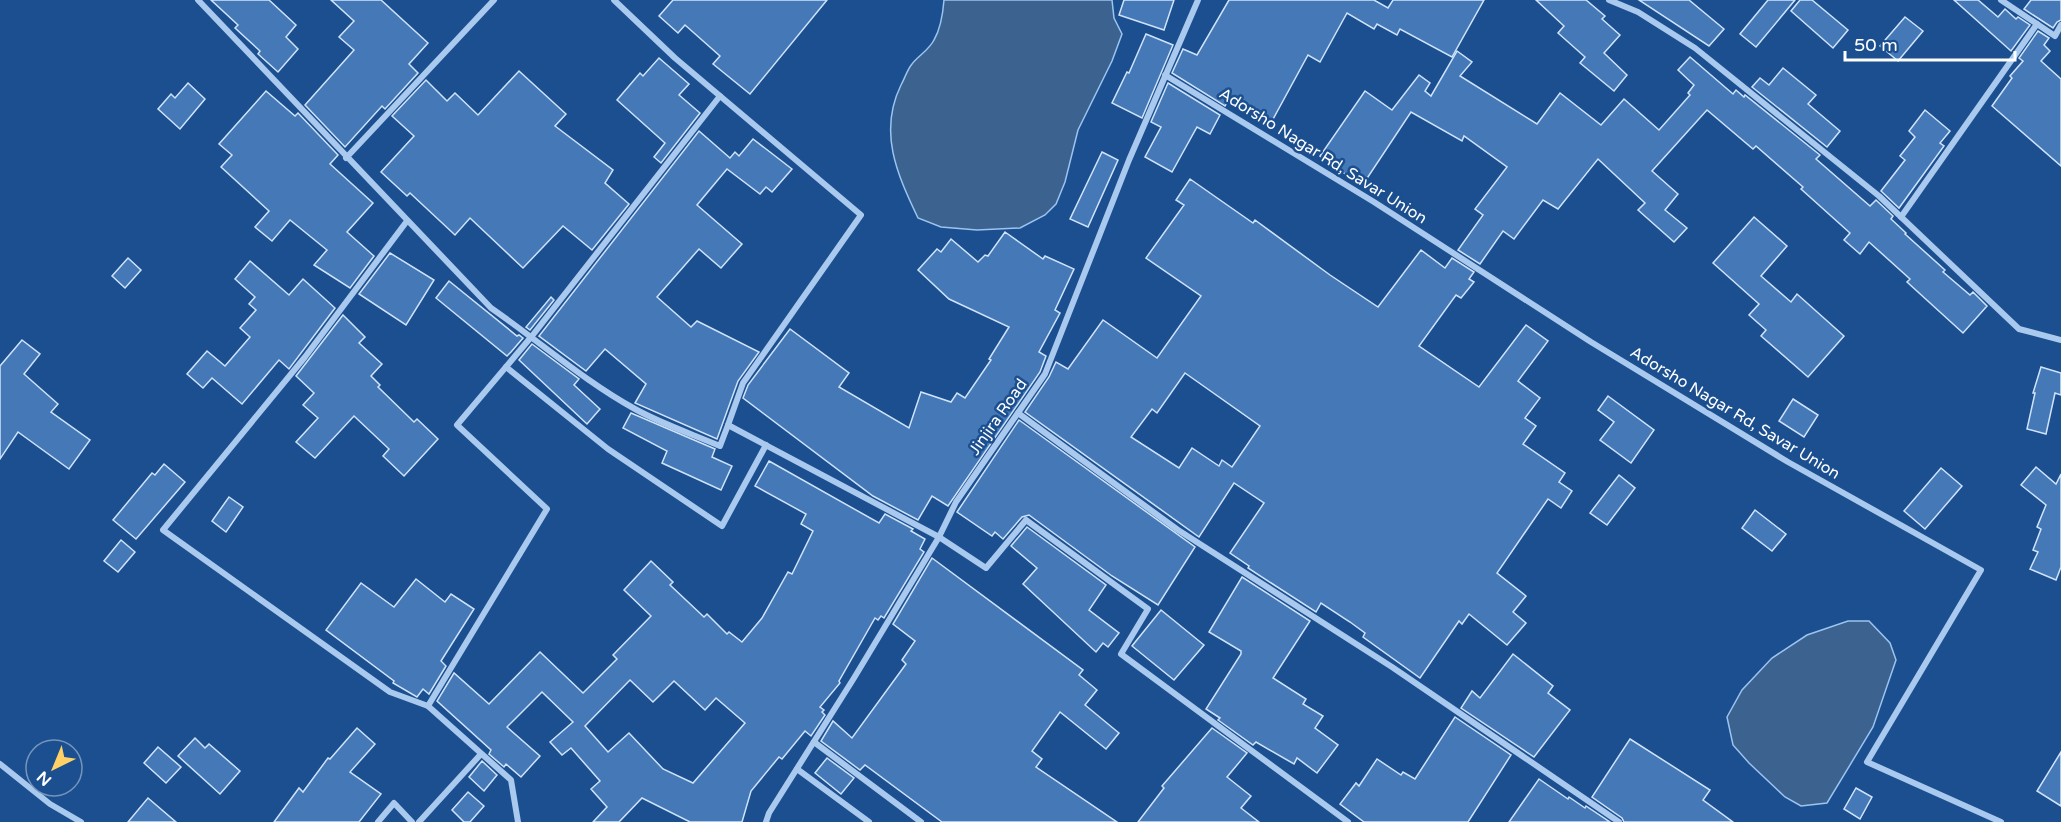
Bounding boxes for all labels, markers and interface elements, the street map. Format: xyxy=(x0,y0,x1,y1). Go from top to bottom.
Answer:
scale bar xyxy=(1845,24,2014,62)
text: 50 m xyxy=(1854,34,1898,56)
street label: Adorsho Nagar Rd, Savar Union xyxy=(1215,84,1431,228)
street label: Adorsho Nagar Rd, Savar Union xyxy=(1626,342,1844,484)
street label: Jinjira Road xyxy=(964,375,1032,459)
north arrow xyxy=(24,738,84,798)
text: N xyxy=(33,767,56,790)

